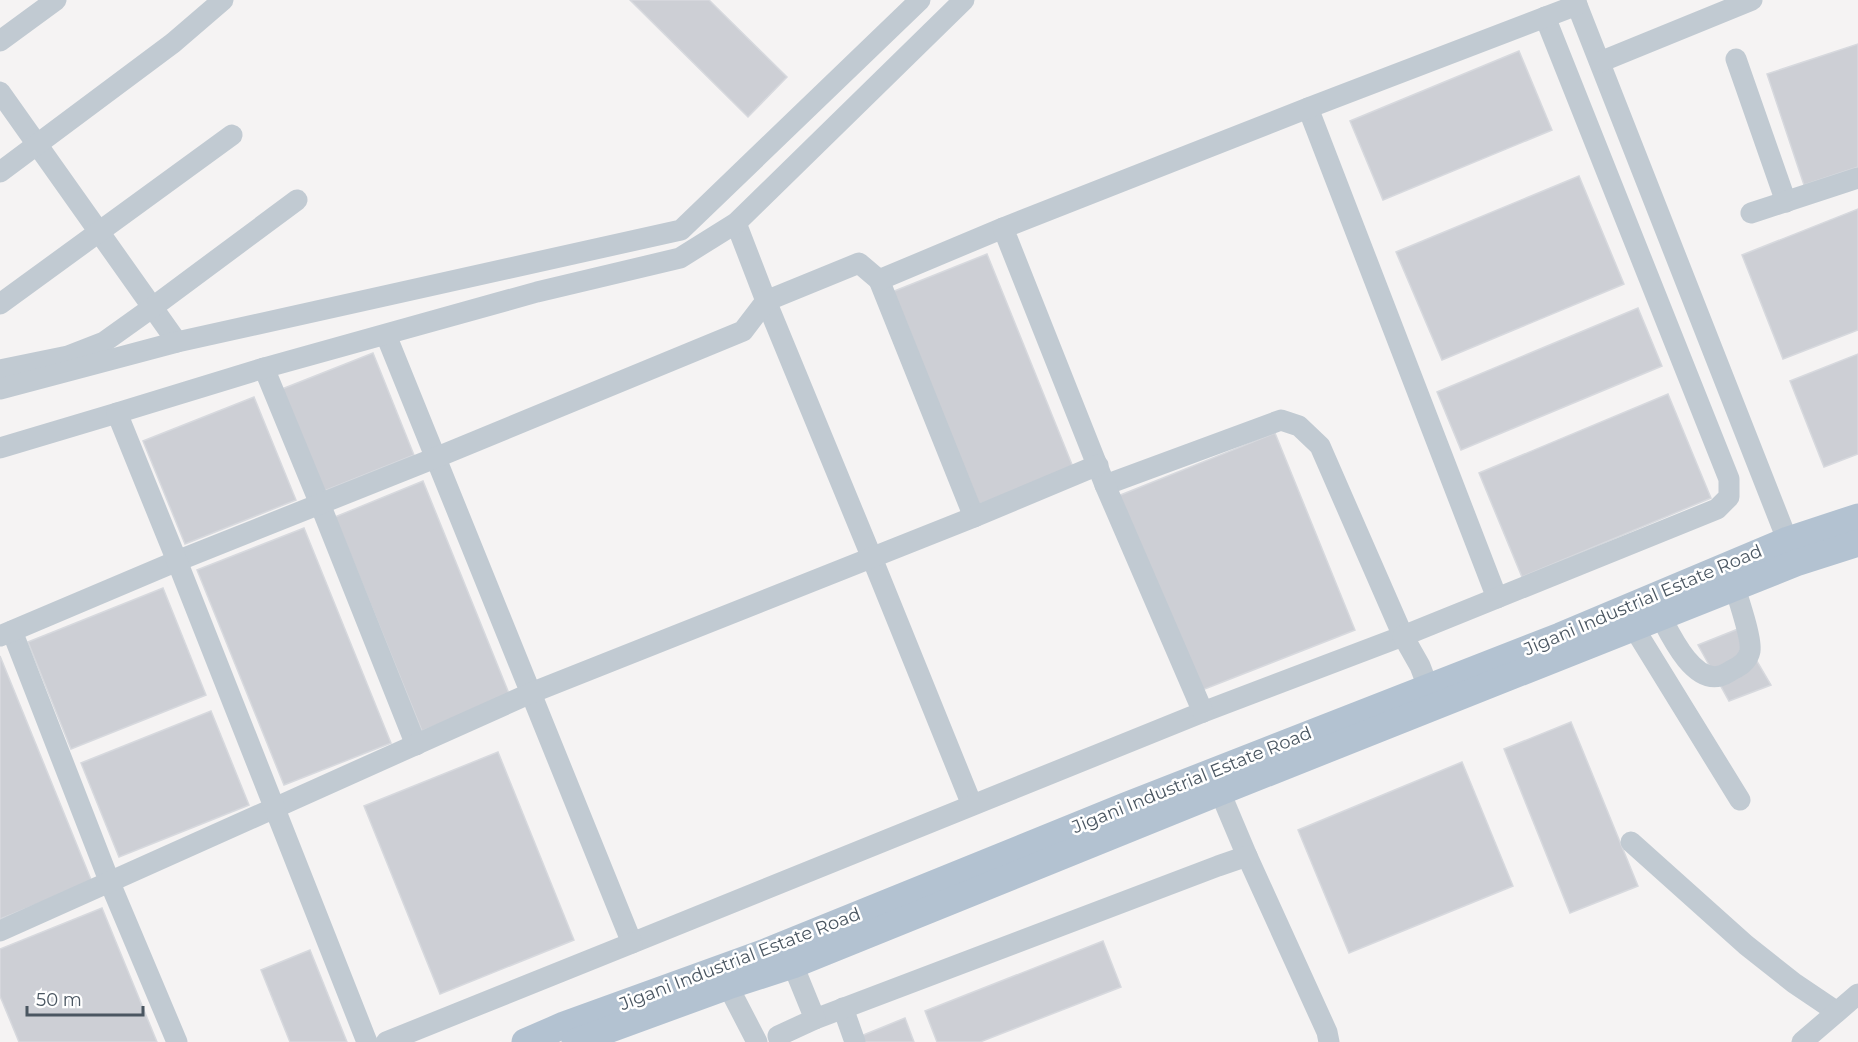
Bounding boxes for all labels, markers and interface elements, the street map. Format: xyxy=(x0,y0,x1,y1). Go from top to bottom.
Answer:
street label: Jigani Industrial Estate Road xyxy=(1520,540,1765,661)
street label: Jigani Industrial Estate Road xyxy=(1068,722,1315,839)
street label: Jigani Industrial Estate Road xyxy=(615,903,864,1016)
scale bar xyxy=(27,979,142,1017)
text: 50 m xyxy=(36,989,82,1011)

